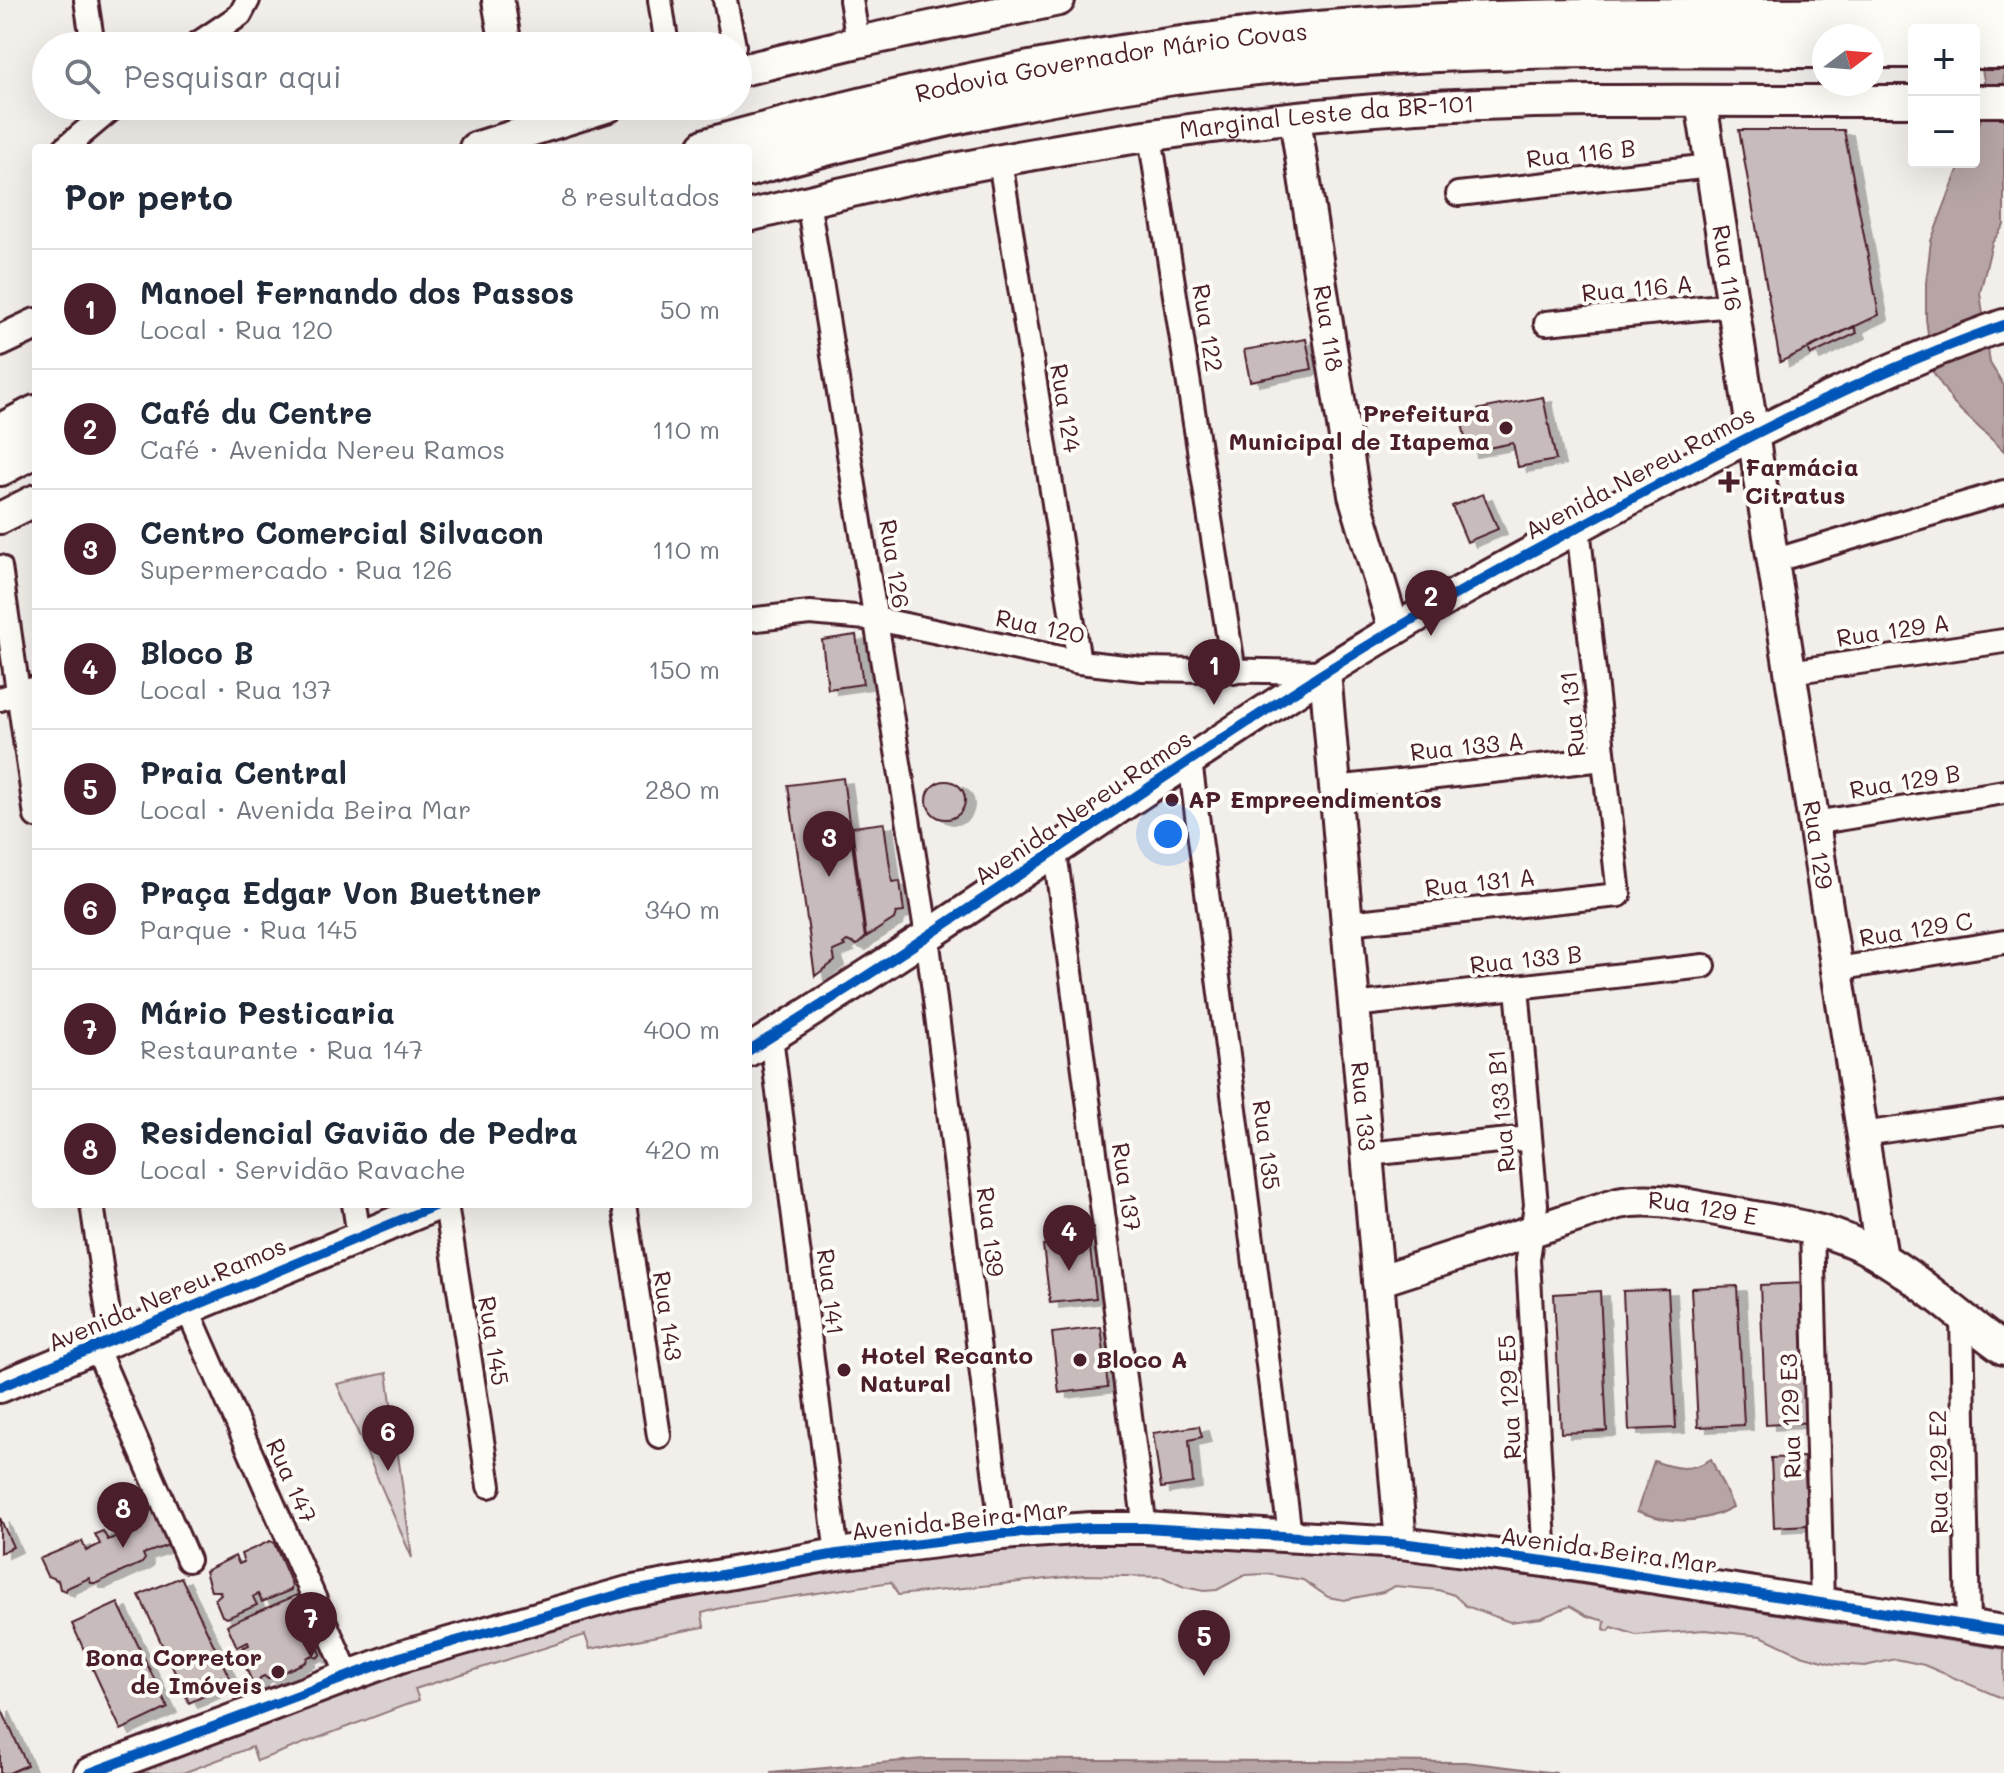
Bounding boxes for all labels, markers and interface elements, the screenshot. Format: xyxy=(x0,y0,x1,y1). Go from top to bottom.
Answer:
street label: Rodovia Governador Mário Covas xyxy=(912,15,1309,108)
north arrow xyxy=(1812,24,1884,96)
map controls xyxy=(1908,24,1980,168)
button: + xyxy=(1908,24,1980,96)
search box xyxy=(32,32,752,120)
icon: search xyxy=(60,54,104,98)
text: Pesquisar aqui xyxy=(124,56,342,96)
street label: Marginal Leste da BR-101 xyxy=(1177,87,1475,145)
button: − xyxy=(1908,96,1980,168)
street label: Rua 116 B xyxy=(1525,131,1637,174)
text: Por perto xyxy=(64,174,233,219)
text: 8 resultados xyxy=(561,179,720,213)
street label: Rua 116 xyxy=(1706,222,1751,313)
street label: Rua 116 A xyxy=(1580,267,1694,308)
text: Manoel Fernando dos Passos xyxy=(140,272,574,312)
street label: Rua 122 xyxy=(1186,282,1231,374)
street label: Rua 118 xyxy=(1307,283,1351,374)
text: 1 xyxy=(84,292,96,326)
text: 50 m xyxy=(660,292,720,326)
text: Local · Rua 120 xyxy=(140,312,333,346)
street label: Rua 124 xyxy=(1044,361,1089,454)
text: Café du Centre xyxy=(140,392,372,432)
place label: Prefeitura Municipal de Itapema xyxy=(1229,397,1490,456)
street label: Avenida Nereu Ramos xyxy=(1519,398,1760,545)
text: 2 xyxy=(83,412,97,446)
text: 110 m xyxy=(652,412,720,446)
marker: Prefeitura Municipal de Itapema xyxy=(1497,419,1515,437)
text: Café · Avenida Nereu Ramos xyxy=(140,432,505,466)
place label: Farmácia Citratus xyxy=(1745,451,1859,510)
marker: Farmácia Citratus xyxy=(1720,473,1738,491)
text: Centro Comercial Silvacon xyxy=(140,512,544,552)
street label: Rua 126 xyxy=(873,517,918,611)
text: 3 xyxy=(82,532,98,566)
text: 110 m xyxy=(652,532,720,566)
text: Supermercado · Rua 126 xyxy=(140,552,453,586)
pin: 2 xyxy=(1405,570,1457,636)
street label: Rua 120 xyxy=(993,601,1088,650)
street label: Rua 129 A xyxy=(1834,606,1951,653)
text: Bloco B xyxy=(140,632,254,672)
pin: 1 xyxy=(1188,639,1240,705)
text: 4 xyxy=(82,652,98,686)
text: 150 m xyxy=(648,652,720,686)
street label: Rua 131 xyxy=(1552,669,1591,759)
text: Local · Rua 137 xyxy=(140,672,332,706)
street label: Avenida Nereu Ramos xyxy=(967,722,1197,891)
street label: Rua 133 A xyxy=(1408,724,1525,767)
text: Praia Central xyxy=(140,752,347,792)
street label: Rua 129 B xyxy=(1847,756,1963,805)
text: 5 xyxy=(82,772,98,806)
text: 280 m xyxy=(645,772,720,806)
place label: AP Empreendimentos xyxy=(1188,783,1442,814)
marker: AP Empreendimentos xyxy=(1163,791,1181,809)
text: Local · Avenida Beira Mar xyxy=(140,792,471,826)
street label: Rua 129 xyxy=(1797,798,1841,891)
pin: 3 xyxy=(803,811,855,877)
your location xyxy=(1148,814,1188,854)
street label: Rua 131 A xyxy=(1423,860,1537,903)
text: Praça Edgar Von Buettner xyxy=(140,872,541,912)
text: 6 xyxy=(82,892,98,926)
text: 340 m xyxy=(644,892,720,926)
street label: Rua 129 C xyxy=(1857,904,1975,953)
text: Parque · Rua 145 xyxy=(140,912,358,946)
street label: Rua 133 B xyxy=(1468,937,1583,980)
text: Mário Pesticaria xyxy=(140,992,395,1032)
text: 7 xyxy=(83,1012,97,1046)
text: 400 m xyxy=(644,1012,720,1046)
text: Restaurante · Rua 147 xyxy=(140,1032,423,1066)
street label: Rua 133 B1 xyxy=(1480,1048,1521,1174)
street label: Rua 133 xyxy=(1345,1060,1384,1152)
street label: Rua 135 xyxy=(1247,1098,1288,1191)
text: Residencial Gavião de Pedra xyxy=(140,1112,578,1152)
text: 8 xyxy=(82,1132,98,1166)
text: 420 m xyxy=(645,1132,720,1166)
street label: Rua 137 xyxy=(1106,1140,1149,1233)
text: Local · Servidão Ravache xyxy=(140,1152,466,1186)
street label: Rua 129 E xyxy=(1647,1183,1760,1231)
street label: Rua 139 xyxy=(971,1185,1012,1278)
pin: 4 xyxy=(1043,1205,1095,1271)
street label: Avenida Nereu Ramos xyxy=(43,1229,290,1358)
street label: Rua 141 xyxy=(811,1247,852,1337)
street label: Rua 143 xyxy=(647,1269,690,1363)
street label: Rua 145 xyxy=(472,1294,517,1388)
street label: Rua 129 E5 xyxy=(1490,1334,1527,1460)
place label: Hotel Recanto Natural xyxy=(860,1339,1033,1398)
place label: Bloco A xyxy=(1096,1343,1188,1374)
marker: Bloco A xyxy=(1071,1351,1089,1369)
street label: Rua 129 E3 xyxy=(1772,1353,1807,1479)
marker: Hotel Recanto Natural xyxy=(835,1361,853,1379)
pin: 6 xyxy=(362,1405,414,1471)
street label: Rua 129 E2 xyxy=(1921,1410,1954,1534)
street label: Rua 147 xyxy=(260,1433,325,1527)
pin: 8 xyxy=(97,1482,149,1548)
street label: Avenida Beira Mar xyxy=(850,1493,1070,1546)
street label: Avenida Beira Mar xyxy=(1499,1519,1719,1580)
pin: 7 xyxy=(285,1592,337,1658)
pin: 5 xyxy=(1178,1610,1230,1676)
place label: Bona Corretor de Imóveis xyxy=(85,1641,262,1700)
marker: Bona Corretor de Imóveis xyxy=(269,1663,287,1681)

